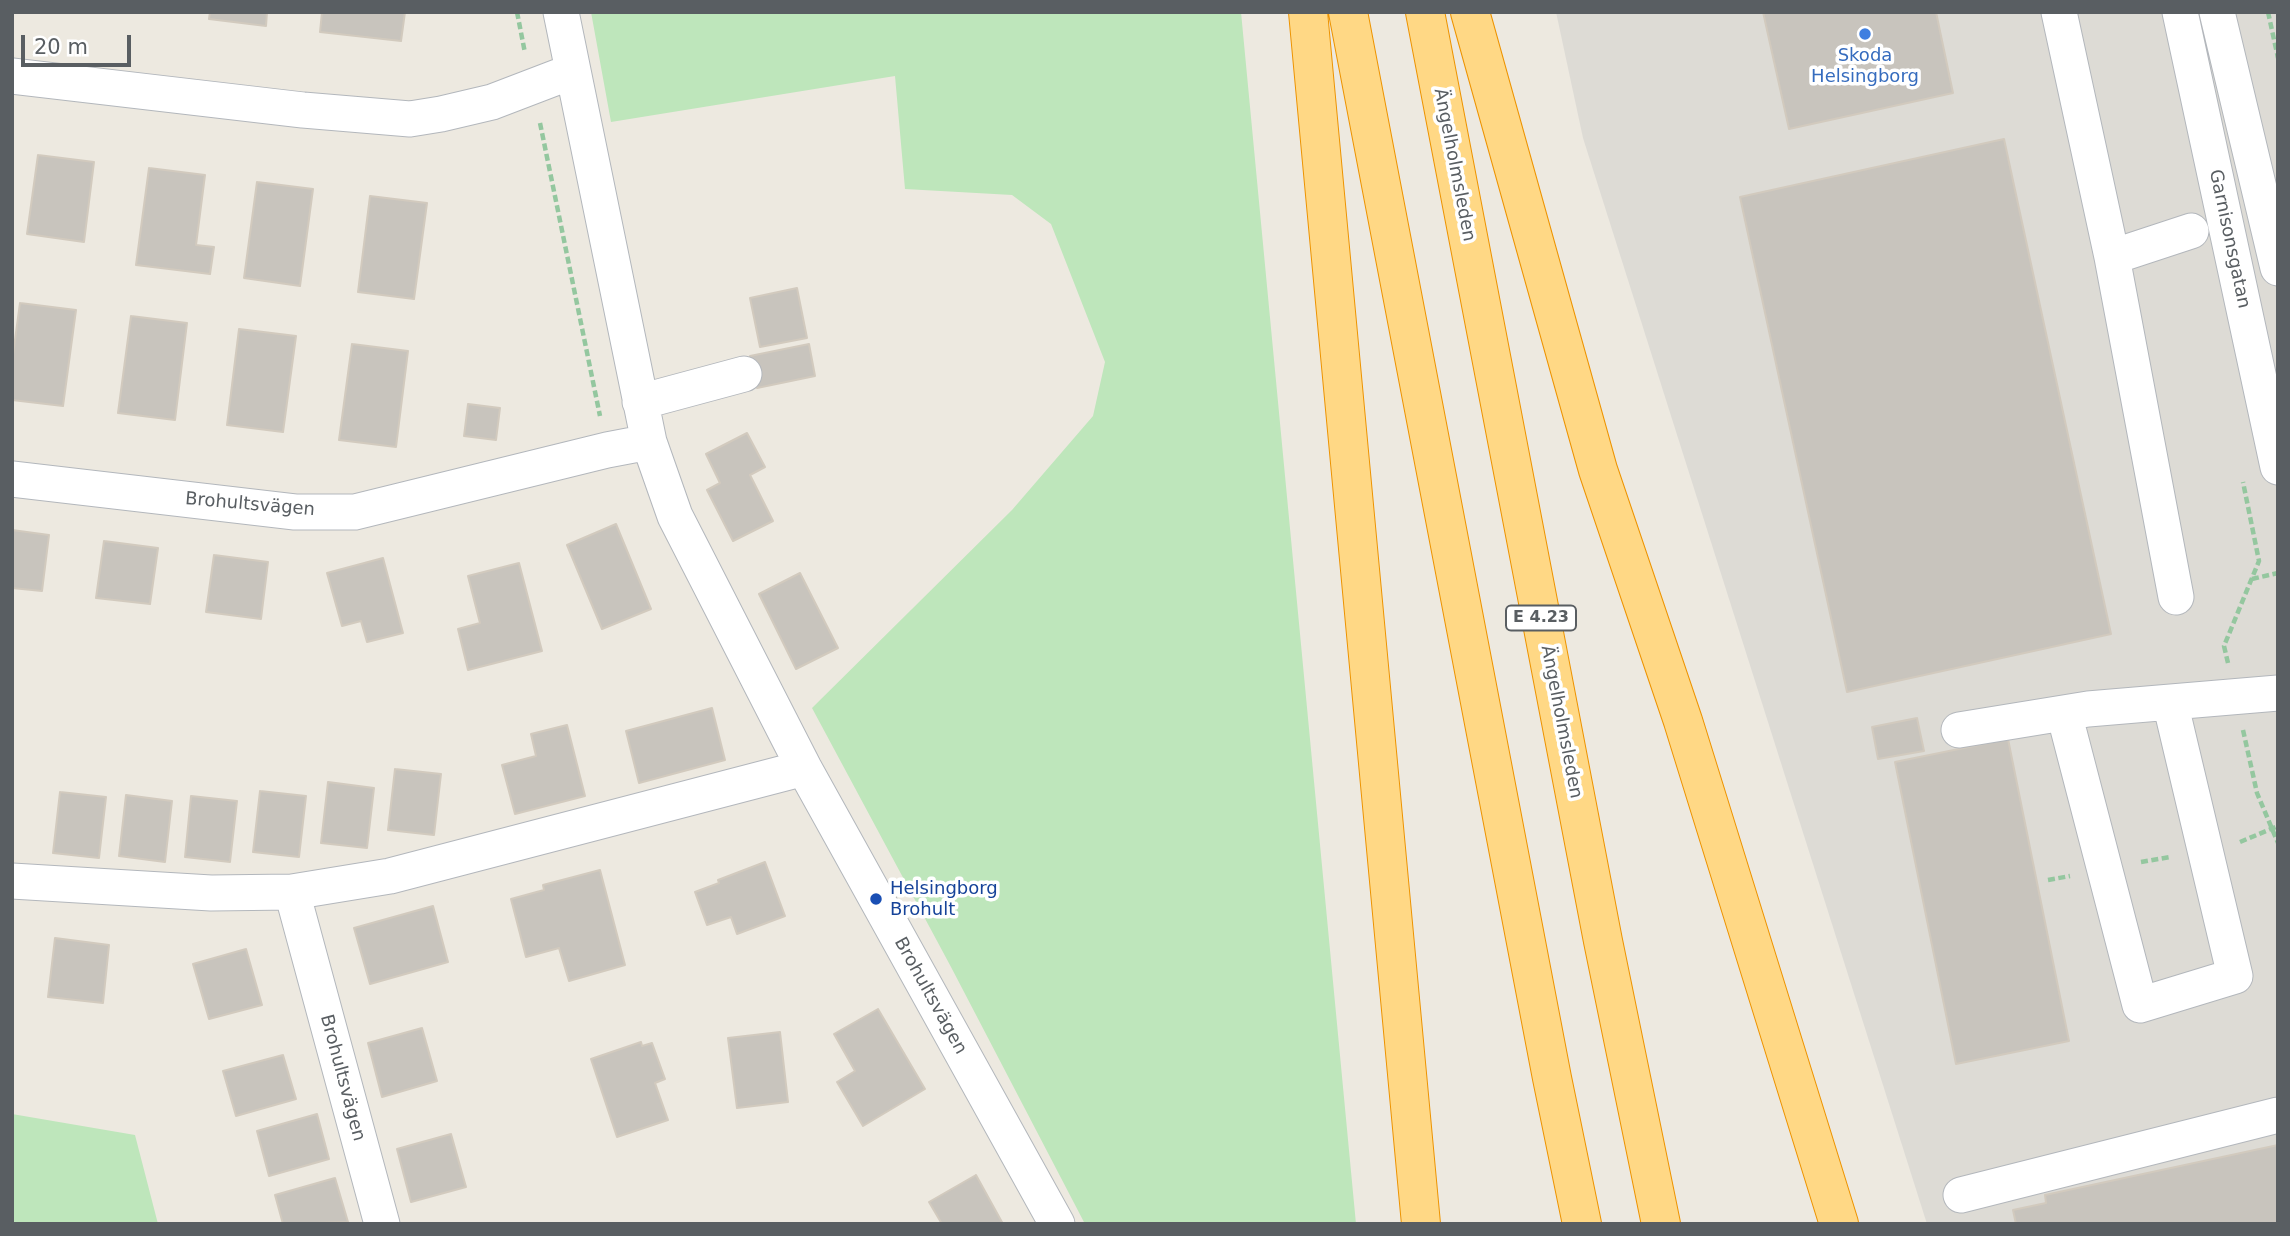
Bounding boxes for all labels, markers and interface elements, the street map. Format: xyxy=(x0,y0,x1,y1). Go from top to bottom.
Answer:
scale bar xyxy=(24,21,135,65)
marker: Skoda Helsingborg xyxy=(1857,26,1873,42)
text: 20 m xyxy=(34,35,88,59)
place label: Skoda Helsingborg xyxy=(1811,45,1919,88)
street label: Ängelholmsleden xyxy=(1429,87,1479,243)
street label: Garnisonsgatan xyxy=(2204,168,2254,310)
street label: Brohultsvägen xyxy=(184,489,316,521)
road number: E 4.23 xyxy=(1506,606,1576,631)
street label: Ängelholmsleden xyxy=(1536,644,1586,800)
place label: Helsingborg Brohult xyxy=(890,878,998,920)
marker: Helsingborg Brohult xyxy=(868,891,884,907)
street label: Brohultsvägen xyxy=(889,934,971,1058)
street label: Brohultsvägen xyxy=(315,1012,369,1144)

